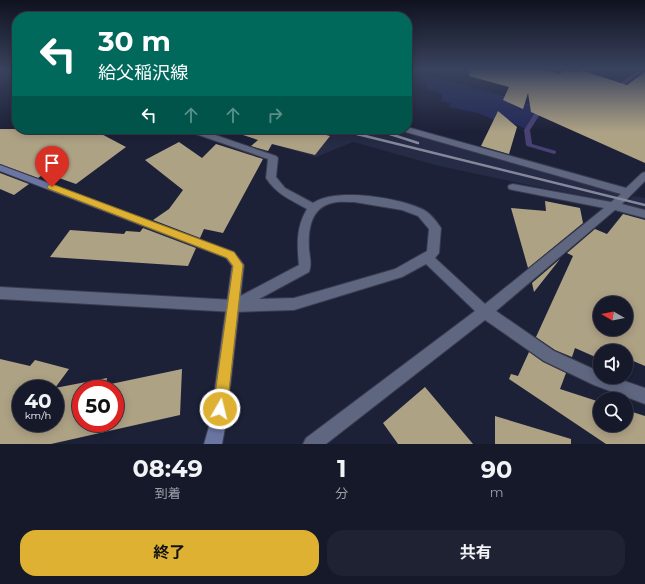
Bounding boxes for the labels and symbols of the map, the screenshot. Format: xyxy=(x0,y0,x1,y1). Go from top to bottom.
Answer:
pin xyxy=(35,146,69,187)
north arrow xyxy=(593,296,633,336)
speed limit sign: 50 xyxy=(72,380,124,432)
position arrow xyxy=(199,388,241,430)

